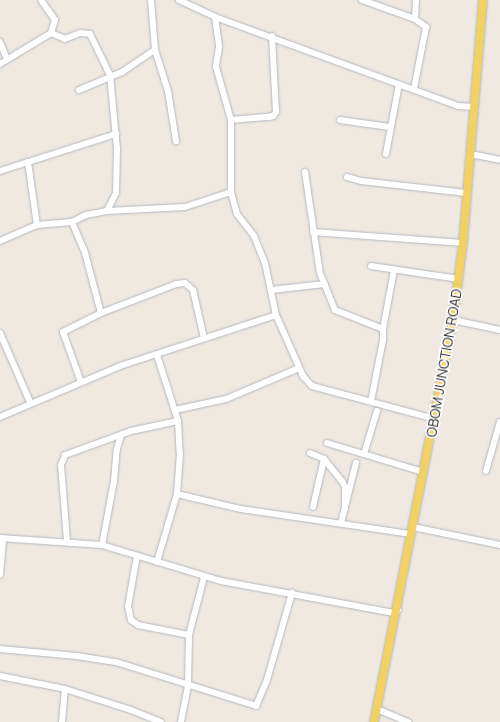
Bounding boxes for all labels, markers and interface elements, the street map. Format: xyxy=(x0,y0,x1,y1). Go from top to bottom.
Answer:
street label: OBOM JUNCTION ROAD xyxy=(423,287,465,439)

